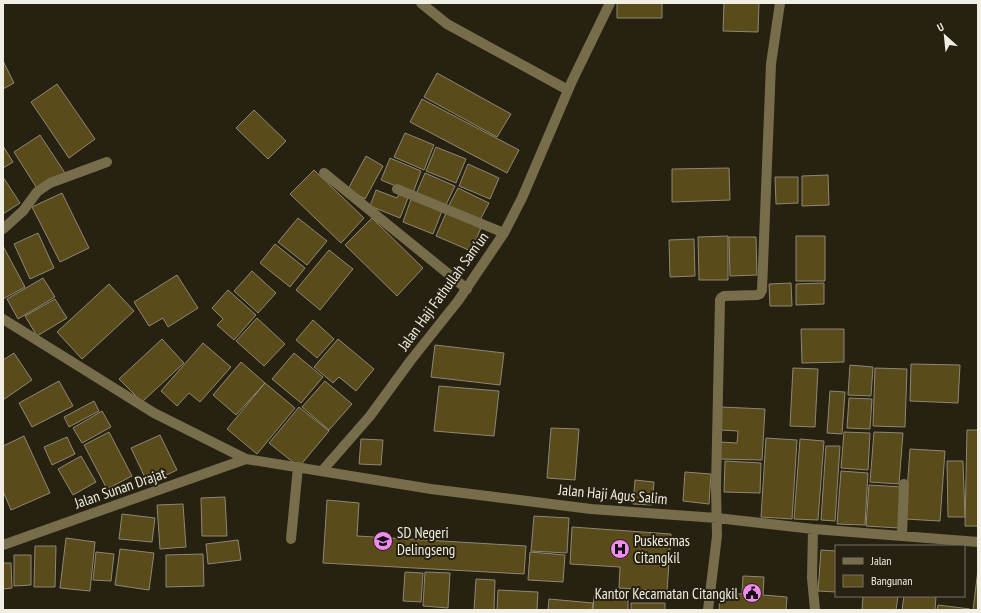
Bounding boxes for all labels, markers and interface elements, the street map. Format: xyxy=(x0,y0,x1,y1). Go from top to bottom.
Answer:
north arrow xyxy=(925,16,965,56)
text: U xyxy=(935,19,946,35)
street label: Jalan Haji Fathullah Sam'un xyxy=(393,228,492,355)
street label: Jalan Sunan Drajat xyxy=(71,463,168,513)
street label: Jalan Haji Agus Salim xyxy=(557,480,668,508)
place label: SD Negeri Delingseng xyxy=(397,523,455,559)
school or university icon: SD Negeri Delingseng xyxy=(372,530,394,552)
place label: Puskesmas Citangkil xyxy=(634,531,690,567)
hospital icon: Puskesmas Citangkil xyxy=(609,538,631,560)
legend xyxy=(835,545,965,597)
text: Jalan xyxy=(870,553,892,568)
text: Bangunan xyxy=(871,573,912,588)
public building icon: Kantor Kecamatan Citangkil xyxy=(741,582,763,604)
place label: Kantor Kecamatan Citangkil xyxy=(595,584,738,603)

